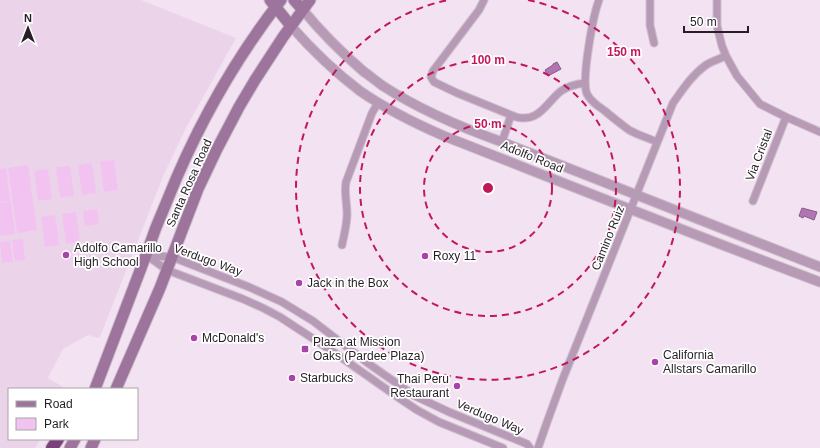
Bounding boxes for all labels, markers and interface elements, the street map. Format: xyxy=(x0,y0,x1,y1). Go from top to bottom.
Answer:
north arrow xyxy=(8,8,48,48)
scale bar xyxy=(684,8,748,34)
text: N xyxy=(24,12,32,24)
text: 50 m xyxy=(690,15,717,29)
text: 150 m xyxy=(607,45,641,59)
text: 100 m xyxy=(471,53,505,67)
text: 50 m xyxy=(474,117,502,131)
street label: Via Cristal xyxy=(743,127,775,183)
street label: Santa Rosa Road xyxy=(163,137,215,229)
street label: Adolfo Road xyxy=(499,138,565,176)
centre of rings xyxy=(481,181,495,195)
street label: Camino Ruiz xyxy=(589,204,627,272)
place label: Adolfo Camarillo High School xyxy=(74,241,162,269)
street label: Verdugo Way xyxy=(172,241,244,279)
place label: Roxy 11 xyxy=(433,249,476,263)
marker: Adolfo Camarillo High School xyxy=(61,250,71,260)
marker: Roxy 11 xyxy=(420,251,430,261)
place label: Jack in the Box xyxy=(307,276,388,290)
marker: Jack in the Box xyxy=(294,278,304,288)
place label: McDonald's xyxy=(202,331,264,345)
marker: McDonald's xyxy=(189,333,199,343)
place label: Plaza at Mission Oaks (Pardee Plaza) xyxy=(313,335,424,363)
marker: Plaza at Mission Oaks (Pardee Plaza) xyxy=(300,344,310,354)
place label: California Allstars Camarillo xyxy=(663,348,757,376)
marker: California Allstars Camarillo xyxy=(650,357,660,367)
place label: Starbucks xyxy=(300,371,353,385)
place label: Thai Peru Restaurant xyxy=(390,372,450,400)
marker: Starbucks xyxy=(287,373,297,383)
marker: Thai Peru Restaurant xyxy=(452,381,462,391)
legend xyxy=(8,388,138,440)
text: Road xyxy=(44,397,73,411)
street label: Verdugo Way xyxy=(454,397,526,437)
text: Park xyxy=(44,417,70,431)

